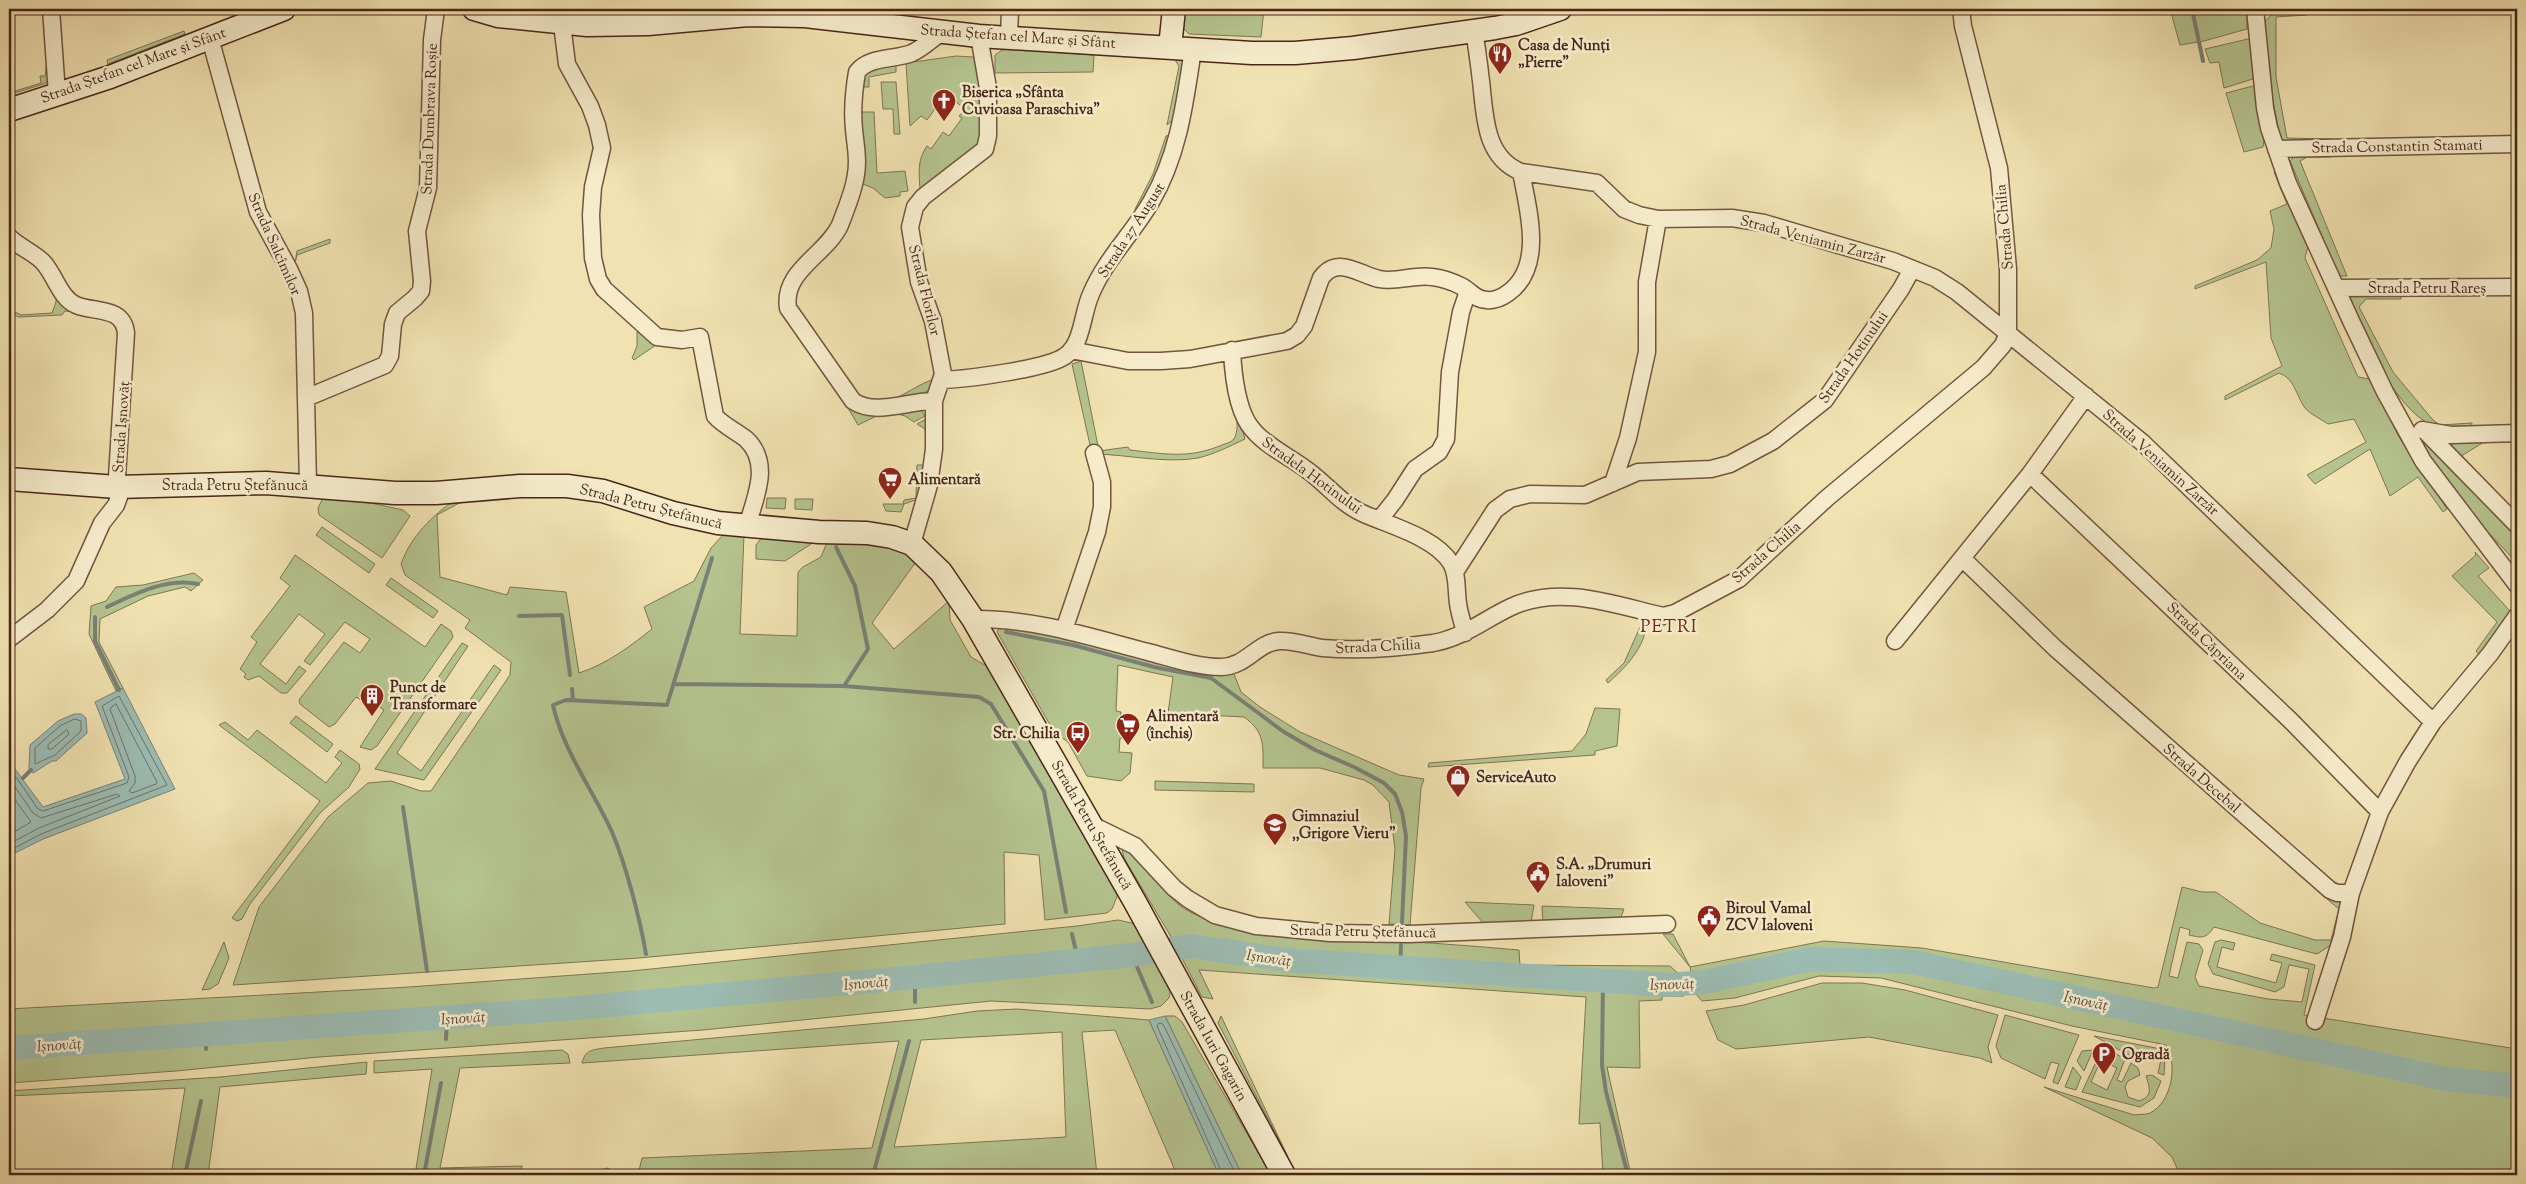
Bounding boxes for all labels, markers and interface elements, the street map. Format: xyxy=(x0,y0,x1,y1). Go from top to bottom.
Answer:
street label: Strada Ștefan cel Mare și Sfânt xyxy=(920,20,1116,55)
street label: Strada Ștefan cel Mare și Sfânt xyxy=(38,23,229,110)
place label: Casa de Nunți „Pierre” xyxy=(1518,36,1611,74)
restaurant icon: Casa de Nunți „Pierre” xyxy=(1487,41,1513,75)
street label: Strada Dumbrava Roșie xyxy=(417,43,444,195)
place label: Biserica „Sfânta Cuvioasa Paraschiva” xyxy=(962,83,1100,121)
church icon: Biserica „Sfânta Cuvioasa Paraschiva” xyxy=(931,88,957,122)
street label: Strada Constantin Stamati xyxy=(2311,136,2483,159)
street label: Strada 27 August xyxy=(1093,179,1171,283)
street label: Strada Chilia xyxy=(1991,183,2020,270)
street label: Strada Salcîmilor xyxy=(242,190,306,300)
street label: Strada Veniamin Zarzăr xyxy=(1737,211,1888,270)
street label: Strada Florilor xyxy=(902,243,945,339)
street label: Strada Petru Rareș xyxy=(2368,279,2486,300)
street label: Strada Hotinului xyxy=(1814,307,1894,408)
street label: Strada Ișnovăț xyxy=(109,380,136,474)
street label: Strada Veniamin Zarzăr xyxy=(2097,405,2223,521)
street label: Stradela Hotinului xyxy=(1257,433,1366,520)
supermarket icon: Alimentară xyxy=(877,466,903,500)
place label: Alimentară xyxy=(908,470,981,491)
street label: Strada Petru Ștefănucă xyxy=(162,476,308,497)
street label: Strada Petru Ștefănucă xyxy=(577,480,724,535)
street label: Strada Chilia xyxy=(1728,517,1806,589)
street label: Strada Căpriana xyxy=(2161,598,2251,686)
district label: PETRI xyxy=(1640,615,1698,641)
street label: Strada Chilia xyxy=(1335,635,1421,660)
place label: Punct de Transformare xyxy=(390,678,477,716)
building icon: Punct de Transformare xyxy=(359,683,385,717)
place label: Alimentară (închis) xyxy=(1146,707,1219,745)
supermarket icon: Alimentară (închis) xyxy=(1115,712,1141,746)
bus stop icon: Str. Chilia xyxy=(1065,720,1091,754)
place label: Str. Chilia xyxy=(993,724,1060,745)
street label: Strada Decebal xyxy=(2158,739,2244,819)
street label: Strada Petru Ștefănucă xyxy=(1045,757,1136,895)
shop icon: ServiceAuto xyxy=(1445,764,1471,798)
place label: ServiceAuto xyxy=(1476,768,1556,789)
place label: Gimnaziul ,,Grigore Vieru" xyxy=(1292,807,1396,845)
school or university icon: Gimnaziul ,,Grigore Vieru" xyxy=(1262,812,1288,846)
place label: S.A. „Drumuri Ialoveni” xyxy=(1556,855,1652,893)
public building icon: S.A. „Drumuri Ialoveni” xyxy=(1525,860,1551,894)
place label: Biroul Vamal ZCV Ialoveni xyxy=(1726,899,1814,937)
public building icon: Biroul Vamal ZCV Ialoveni xyxy=(1696,904,1722,938)
street label: Strada Petru Ştefănucă xyxy=(1290,921,1436,944)
water label: Ișnovăț xyxy=(1245,945,1293,974)
water label: Ișnovăț xyxy=(843,971,890,998)
water label: Ișnovăț xyxy=(1649,973,1695,998)
water label: Ișnovăț xyxy=(2061,987,2110,1018)
street label: Strada Iuri Gagarin xyxy=(1174,988,1252,1106)
water label: Ișnovăț xyxy=(440,1006,487,1033)
water label: Ișnovăț xyxy=(36,1033,83,1060)
parking icon: Ogradă xyxy=(2091,1041,2117,1075)
place label: Ogradă xyxy=(2122,1045,2170,1066)

